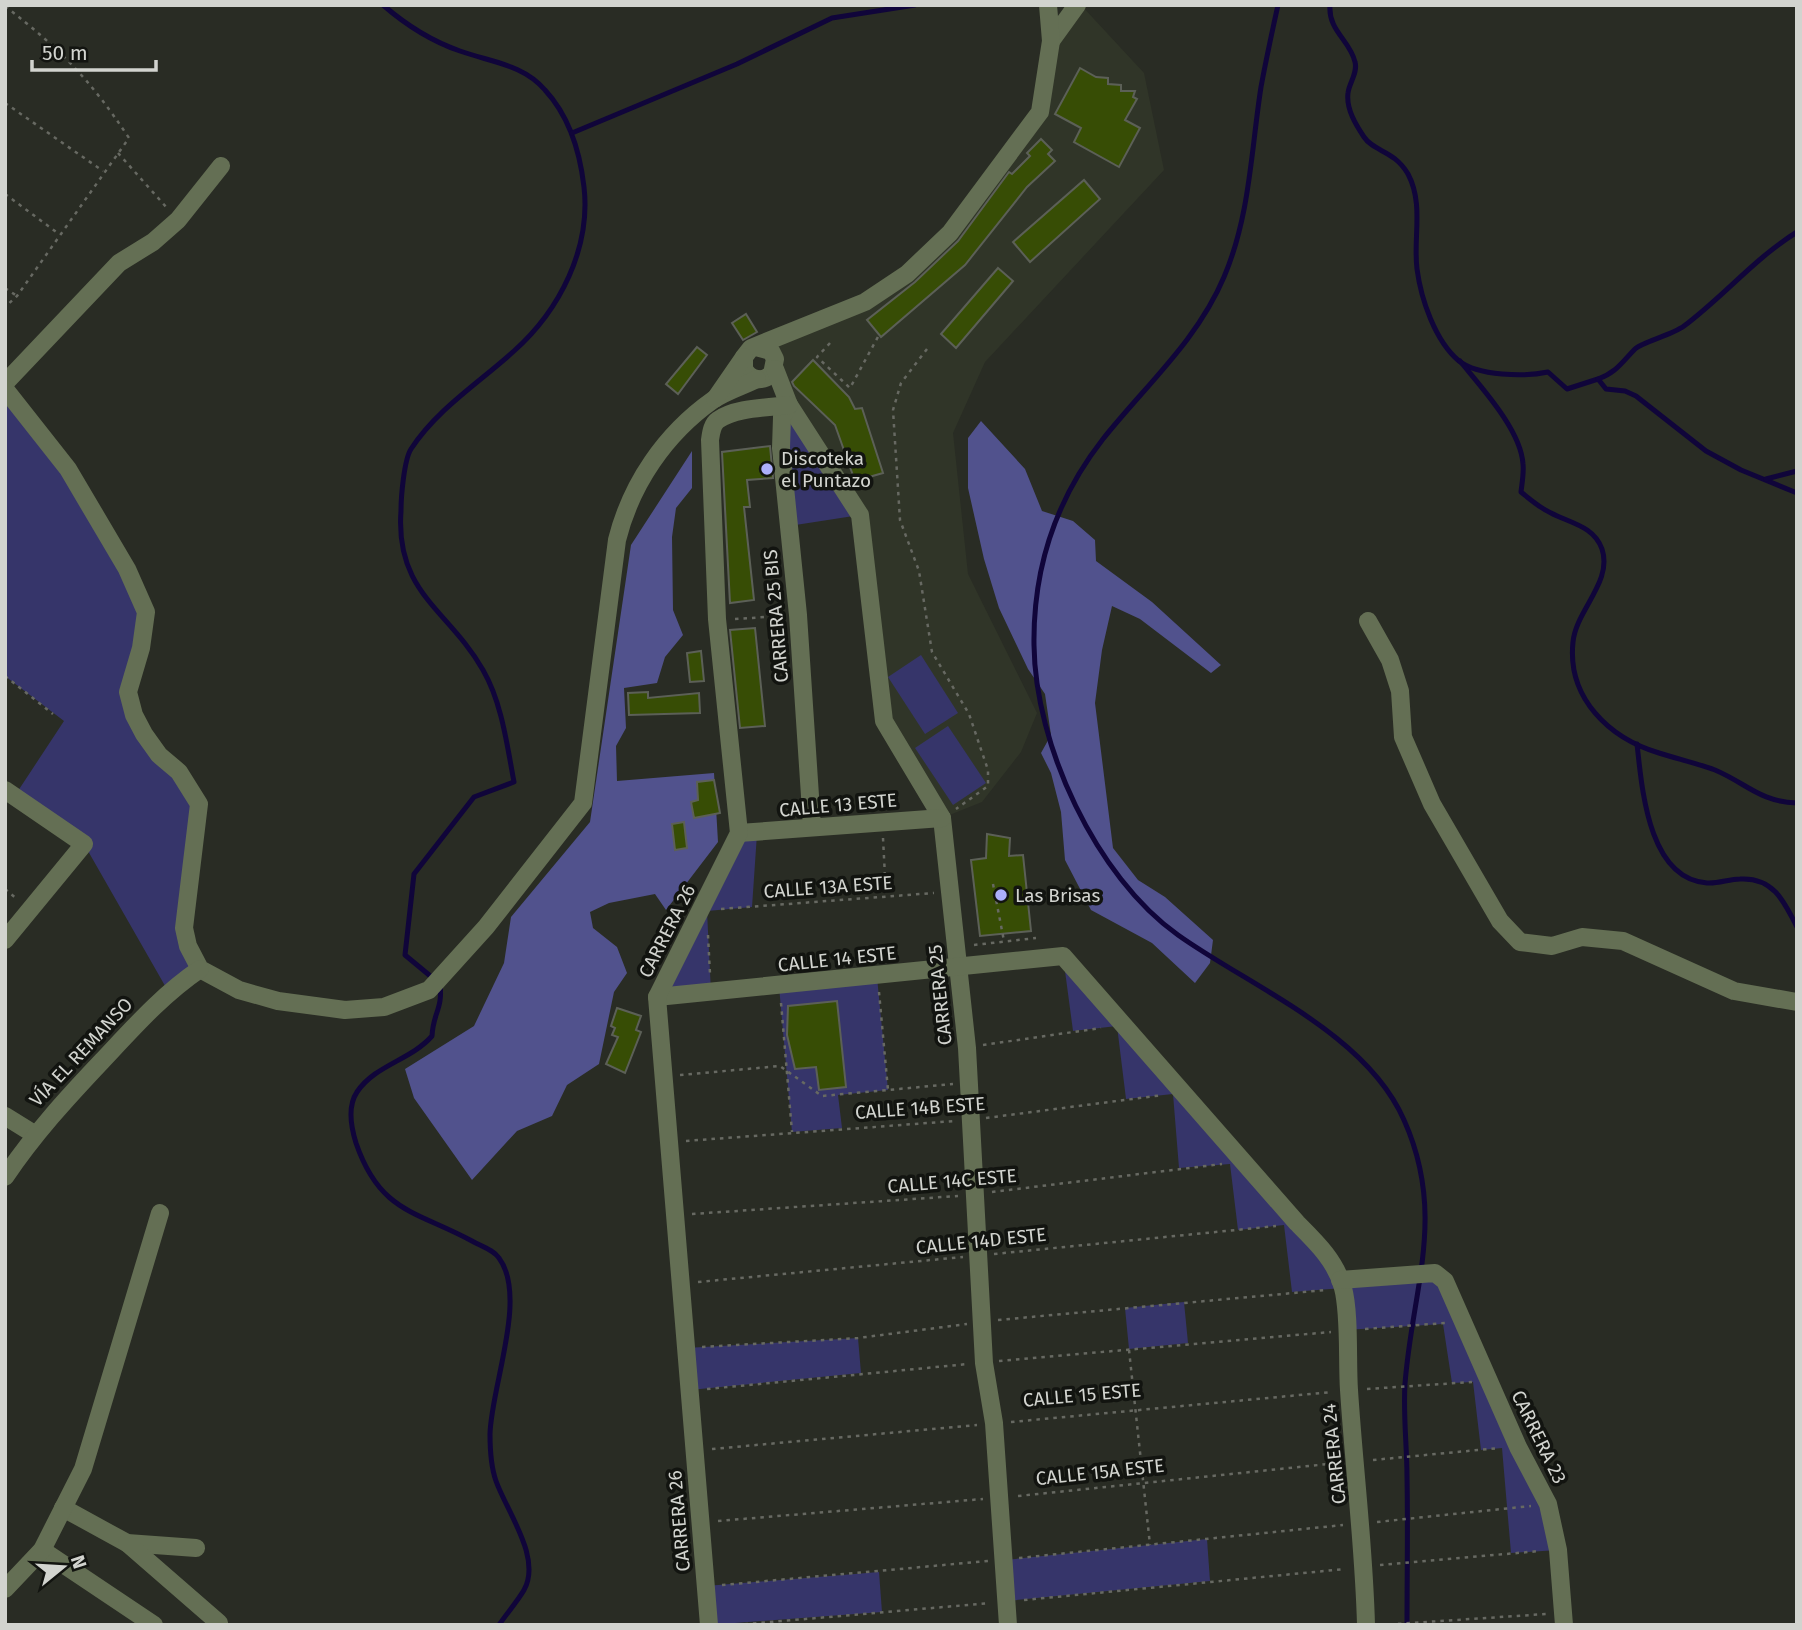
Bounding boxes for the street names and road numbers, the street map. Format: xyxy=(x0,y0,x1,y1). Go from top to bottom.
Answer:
street label: CARRERA 25 BIS xyxy=(759,548,793,684)
street label: CALLE 13 ESTE xyxy=(778,788,898,822)
street label: CALLE 13A ESTE xyxy=(763,871,893,903)
street label: CARRERA 26 xyxy=(634,880,700,982)
street label: CALLE 14 ESTE xyxy=(777,941,897,977)
street label: CARRERA 25 xyxy=(923,944,957,1046)
street label: VÍA EL REMANSO xyxy=(25,993,137,1111)
street label: CALLE 14B ESTE xyxy=(854,1092,986,1124)
street label: CALLE 14C ESTE xyxy=(886,1164,1018,1198)
street label: CALLE 14D ESTE xyxy=(915,1223,1047,1259)
street label: CALLE 15 ESTE xyxy=(1022,1378,1142,1412)
street label: CARRERA 23 xyxy=(1507,1387,1571,1487)
street label: CARRERA 24 xyxy=(1317,1403,1351,1505)
street label: CALLE 15A ESTE xyxy=(1035,1454,1165,1490)
street label: CARRERA 26 xyxy=(663,1469,695,1573)

